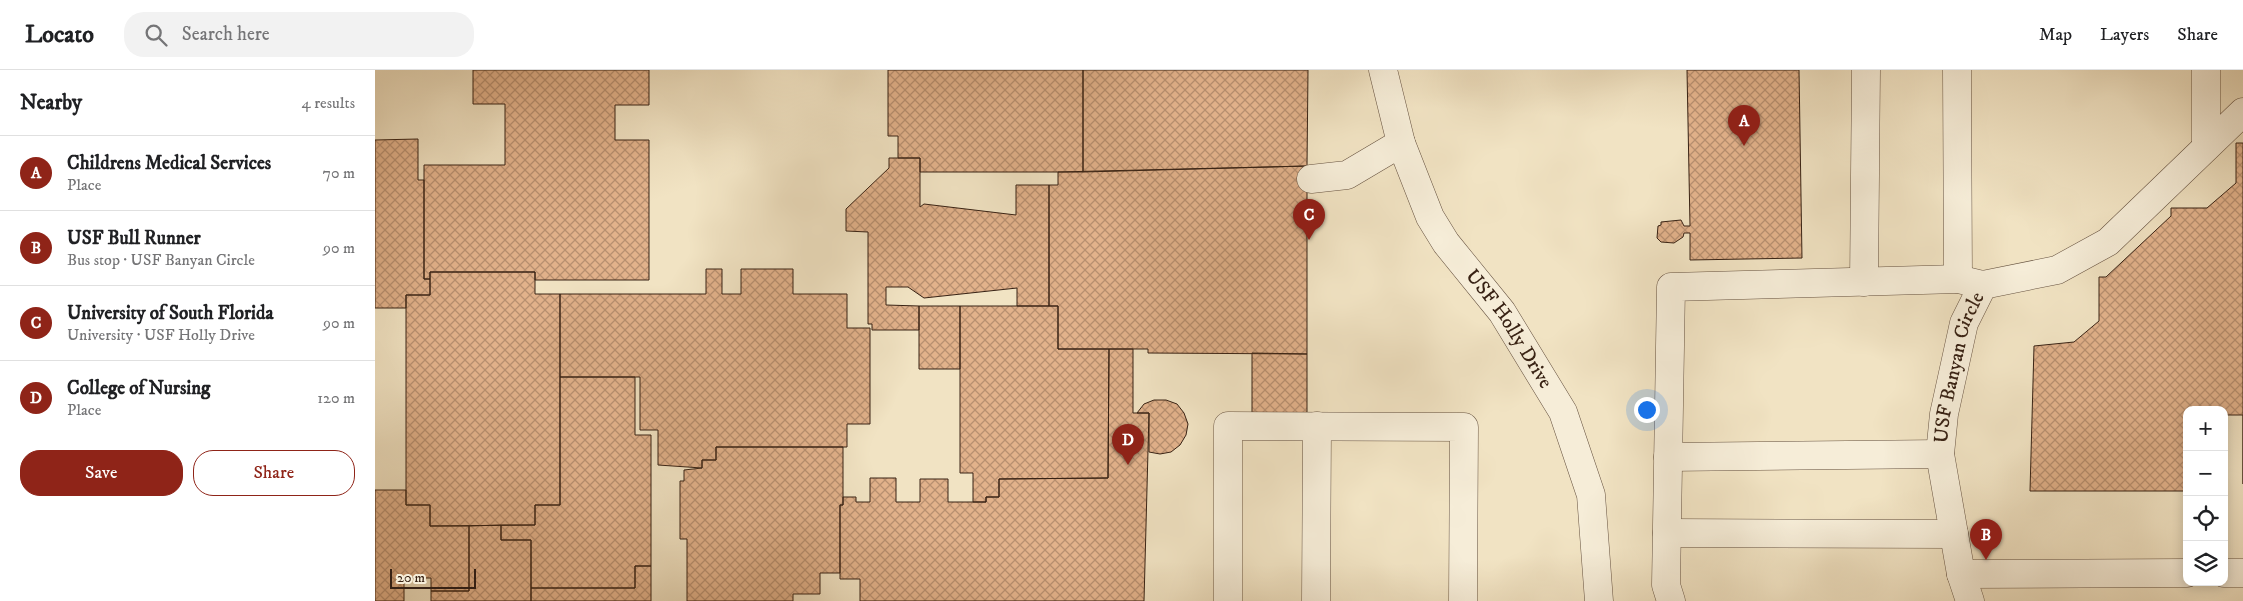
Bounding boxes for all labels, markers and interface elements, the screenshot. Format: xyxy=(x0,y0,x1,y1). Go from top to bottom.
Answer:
search box xyxy=(124,12,474,57)
text: Locato xyxy=(25,20,94,50)
icon: search xyxy=(142,21,170,49)
text: Search here xyxy=(182,23,270,46)
text: Map xyxy=(2039,24,2072,46)
text: Layers xyxy=(2100,24,2149,46)
text: Share xyxy=(2177,24,2218,46)
text: Nearby xyxy=(20,90,82,116)
text: 4 results xyxy=(302,93,355,113)
pin: A xyxy=(1728,105,1760,146)
text: Childrens Medical Services xyxy=(67,152,271,175)
text: A xyxy=(31,163,41,183)
text: 70 m xyxy=(323,163,355,183)
text: Place xyxy=(67,175,101,195)
pin: C xyxy=(1293,199,1325,240)
text: USF Bull Runner xyxy=(67,227,201,250)
text: B xyxy=(31,238,41,258)
text: 90 m xyxy=(323,238,355,258)
text: Bus stop · USF Banyan Circle xyxy=(67,250,255,270)
street label: USF Holly Drive xyxy=(1460,264,1558,393)
street label: USF Banyan Circle xyxy=(1929,288,1990,444)
text: University of South Florida xyxy=(67,302,273,325)
text: C xyxy=(31,313,41,333)
text: 90 m xyxy=(323,313,355,333)
text: University · USF Holly Drive xyxy=(67,325,255,345)
text: College of Nursing xyxy=(67,377,210,400)
text: D xyxy=(30,388,42,408)
text: 120 m xyxy=(317,388,355,408)
your location xyxy=(1634,397,1660,423)
text: Place xyxy=(67,400,101,420)
map controls xyxy=(2183,406,2228,586)
button: + xyxy=(2183,406,2228,451)
pin: D xyxy=(1112,424,1144,465)
button: Save xyxy=(20,450,183,496)
button: Share xyxy=(193,450,355,496)
button: − xyxy=(2183,451,2228,496)
button: locate xyxy=(2183,496,2228,541)
pin: B xyxy=(1970,519,2002,560)
button: layers xyxy=(2183,541,2228,586)
scale bar xyxy=(390,566,476,589)
text: 20 m xyxy=(397,569,425,587)

